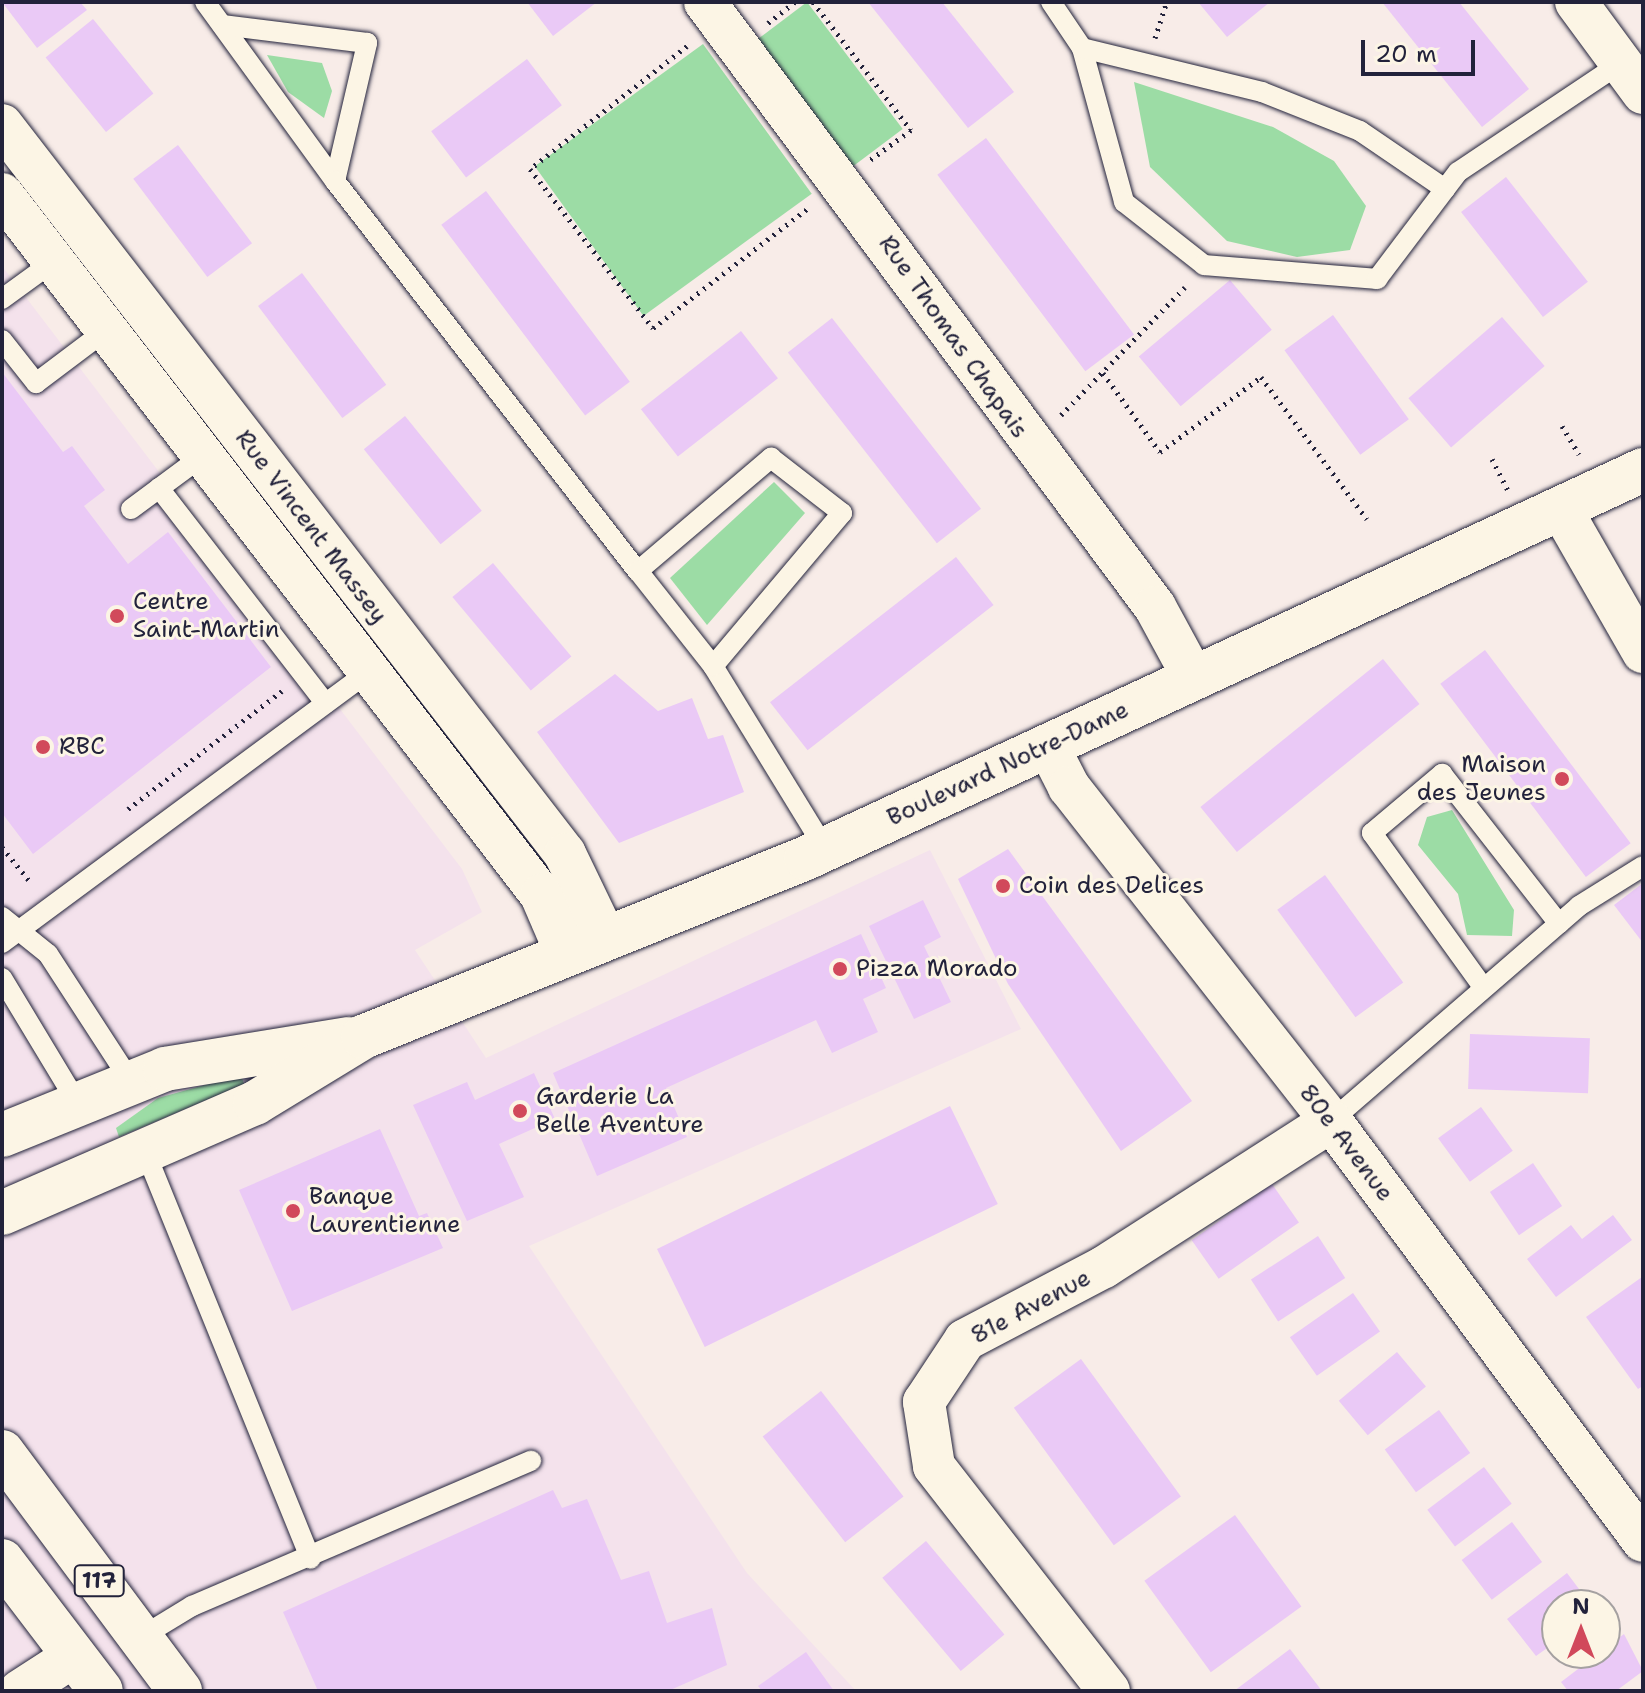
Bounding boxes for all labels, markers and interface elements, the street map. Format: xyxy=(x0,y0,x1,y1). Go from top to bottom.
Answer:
scale bar xyxy=(1365,24,1479,74)
text: 20 m xyxy=(1375,38,1437,70)
street label: Rue Thomas Chapais xyxy=(872,230,1034,444)
street label: Rue Vincent Massey xyxy=(229,425,393,629)
place label: Centre Saint-Martin xyxy=(133,588,279,644)
marker: Centre Saint-Martin xyxy=(108,607,126,625)
street label: Boulevard Notre-Dame xyxy=(883,695,1133,833)
place label: RBC xyxy=(59,733,105,761)
marker: RBC xyxy=(34,738,52,756)
place label: Maison des Jeunes xyxy=(1417,751,1546,807)
marker: Maison des Jeunes xyxy=(1553,770,1571,788)
place label: Coin des Delices xyxy=(1019,872,1204,900)
marker: Coin des Delices xyxy=(994,877,1012,895)
place label: Pizza Morado xyxy=(856,955,1018,983)
marker: Pizza Morado xyxy=(831,960,849,978)
street label: 80e Avenue xyxy=(1293,1079,1399,1207)
place label: Garderie La Belle Aventure xyxy=(536,1083,704,1139)
marker: Garderie La Belle Aventure xyxy=(511,1102,529,1120)
place label: Banque Laurentienne xyxy=(309,1183,461,1239)
marker: Banque Laurentienne xyxy=(284,1202,302,1220)
street label: 81e Avenue xyxy=(966,1263,1096,1351)
road number: 117 xyxy=(73,1563,125,1599)
north arrow xyxy=(1541,1589,1621,1669)
text: N xyxy=(1572,1592,1590,1621)

